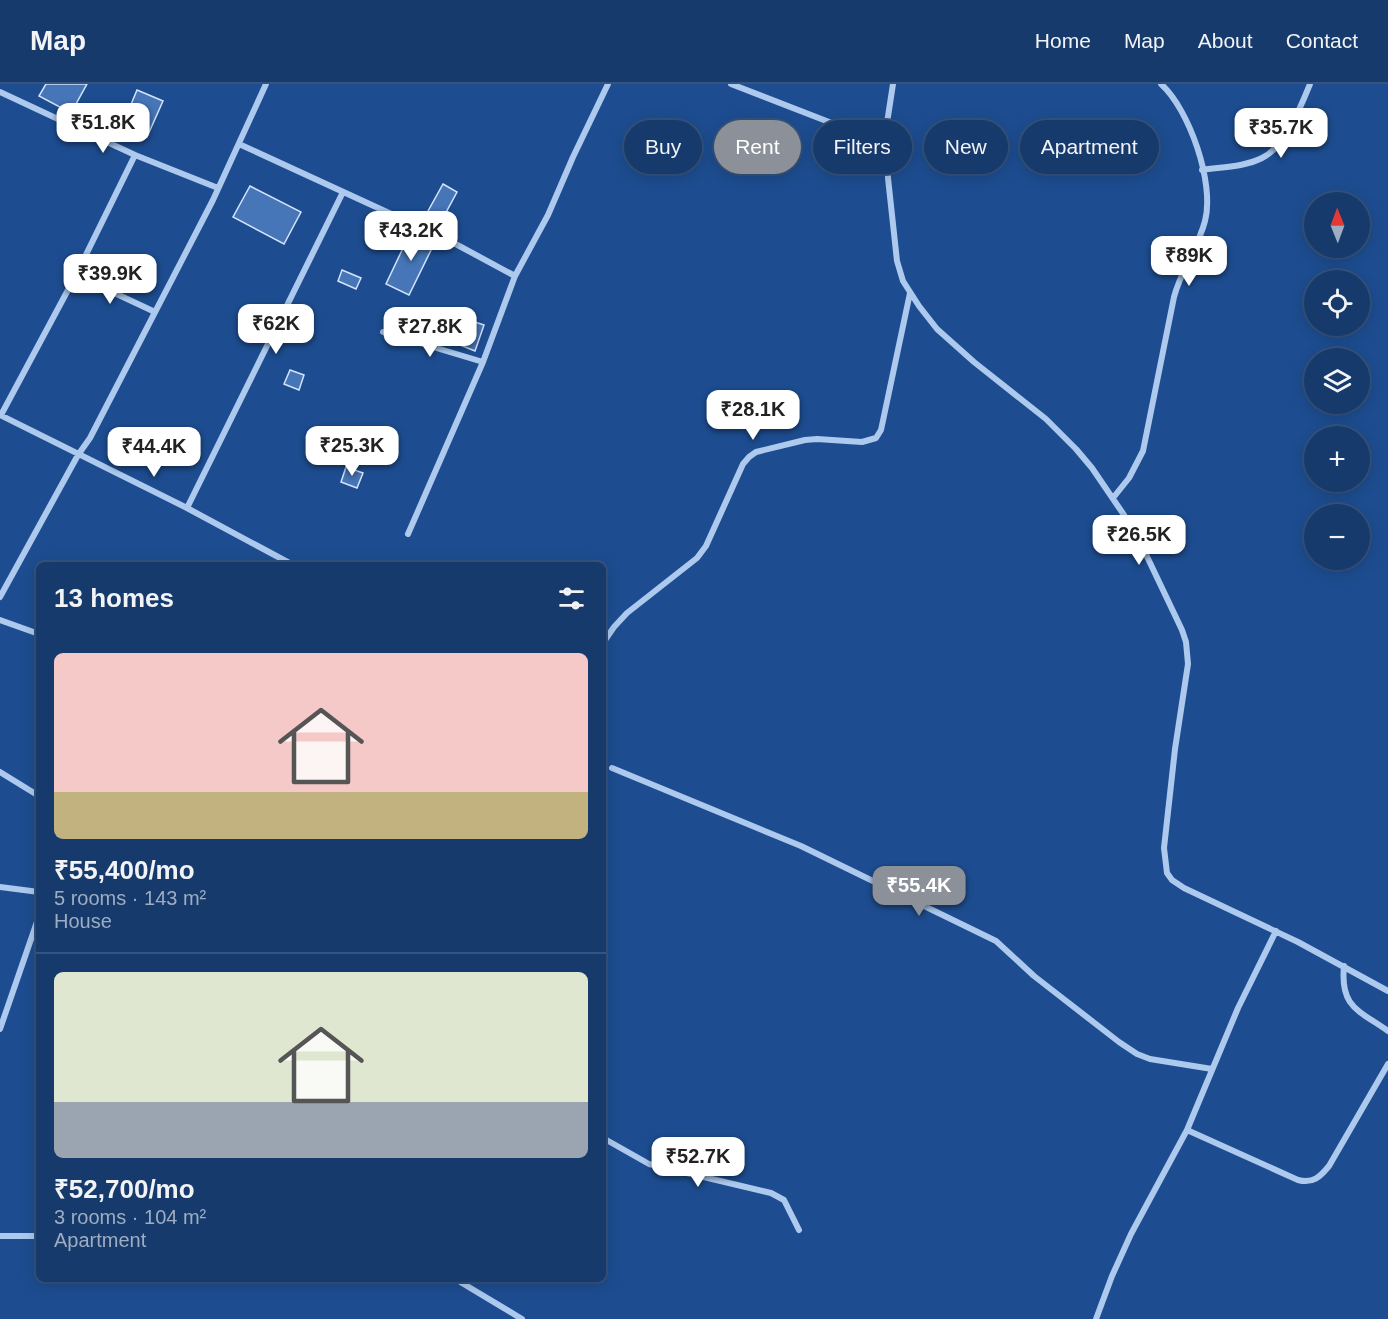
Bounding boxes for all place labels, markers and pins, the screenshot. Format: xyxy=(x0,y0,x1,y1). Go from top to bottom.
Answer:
pin: ₹51.8K xyxy=(54,103,152,154)
pin: ₹35.7K xyxy=(1232,108,1330,159)
pin: ₹43.2K xyxy=(362,211,460,262)
pin: ₹89K xyxy=(1153,236,1225,287)
pin: ₹39.9K xyxy=(61,254,159,305)
pin: ₹62K xyxy=(240,304,312,355)
pin: ₹27.8K xyxy=(381,307,479,358)
pin: ₹28.1K xyxy=(704,390,802,441)
pin: ₹25.3K xyxy=(303,426,401,477)
pin: ₹44.4K xyxy=(105,427,203,478)
pin: ₹26.5K xyxy=(1090,515,1188,566)
pin: ₹55.4K xyxy=(870,866,968,917)
pin: ₹52.7K xyxy=(649,1137,747,1188)

